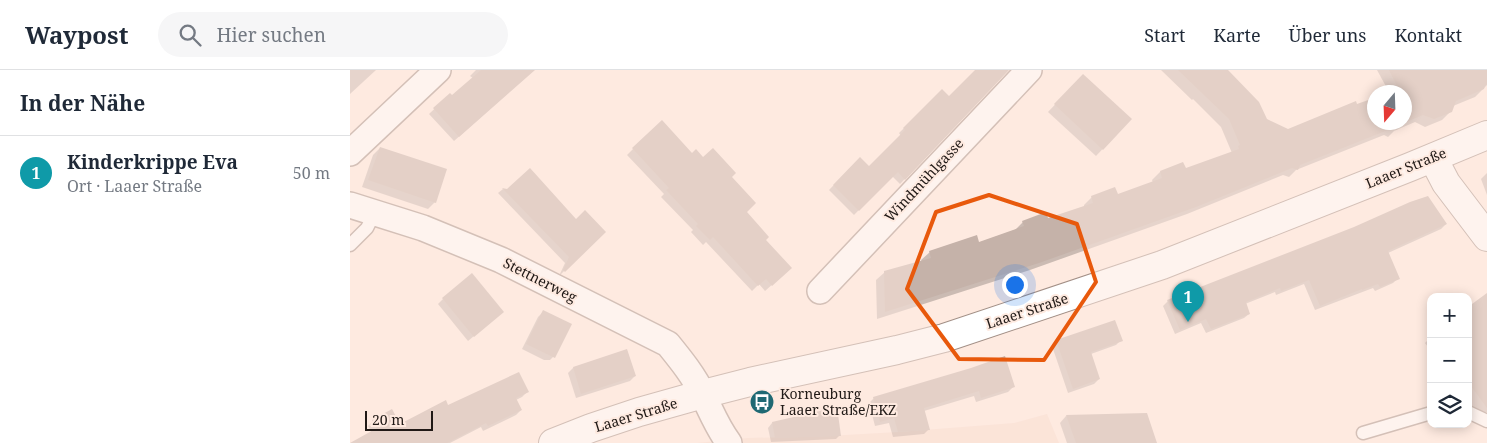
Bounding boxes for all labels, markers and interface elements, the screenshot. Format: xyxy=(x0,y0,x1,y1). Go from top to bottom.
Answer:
search box xyxy=(158,12,508,57)
text: Waypost xyxy=(25,18,128,51)
icon: search xyxy=(176,21,204,49)
text: Hier suchen xyxy=(216,22,326,48)
text: Start xyxy=(1144,23,1185,47)
text: Karte xyxy=(1213,23,1261,47)
text: Über uns xyxy=(1289,23,1366,47)
text: Kontakt xyxy=(1394,23,1462,47)
north arrow xyxy=(1367,85,1412,130)
text: In der Nähe xyxy=(20,89,145,117)
street label: Windmühlgasse xyxy=(880,134,967,226)
street label: Laaer Straße xyxy=(1363,143,1449,192)
text: Kinderkrippe Eva xyxy=(67,149,238,175)
text: 1 xyxy=(31,162,41,184)
text: 50 m xyxy=(293,162,330,184)
text: Ort · Laaer Straße xyxy=(67,175,202,197)
street label: Stettnerweg xyxy=(500,253,581,306)
your location xyxy=(1002,272,1028,298)
pin: 1 xyxy=(1172,281,1204,322)
street label: Laaer Straße xyxy=(983,288,1070,333)
map controls xyxy=(1427,293,1472,428)
button: + xyxy=(1427,293,1472,338)
button: − xyxy=(1427,338,1472,383)
button: layers xyxy=(1427,383,1472,428)
place label: Korneuburg Laaer Straße/EKZ xyxy=(780,384,896,419)
bus stop icon: Korneuburg Laaer Straße/EKZ xyxy=(749,389,775,415)
street label: Laaer Straße xyxy=(592,393,680,436)
scale bar xyxy=(365,408,432,431)
text: 20 m xyxy=(372,410,405,429)

